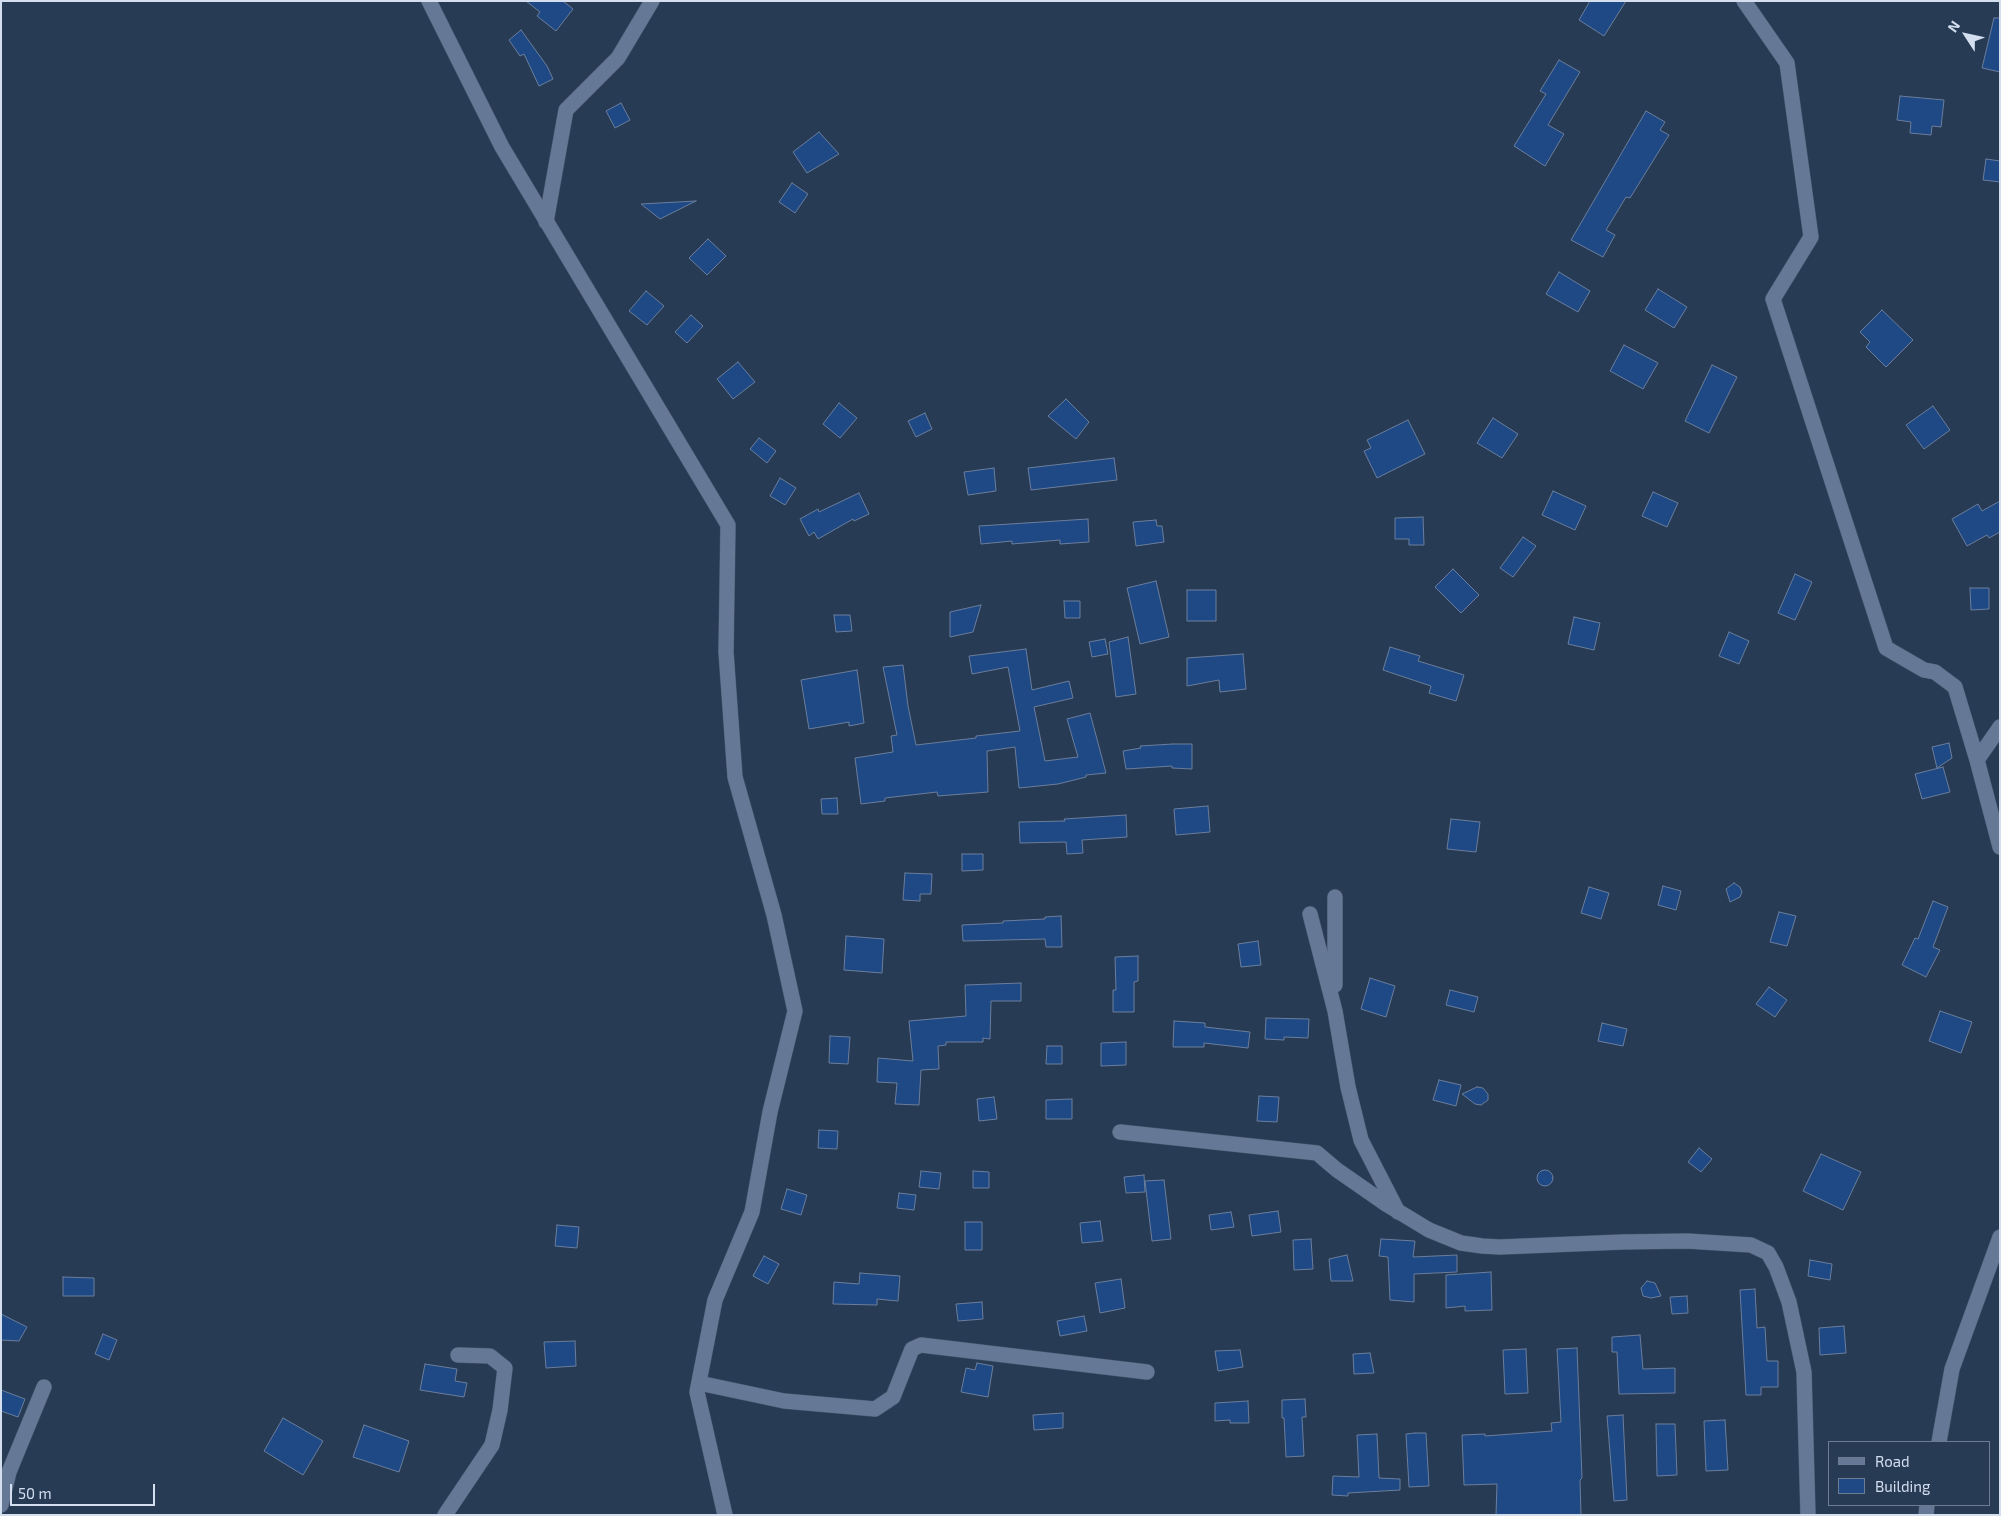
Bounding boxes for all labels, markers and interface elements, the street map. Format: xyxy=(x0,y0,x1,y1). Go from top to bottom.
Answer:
north arrow xyxy=(1941,10,1991,60)
text: N xyxy=(1943,17,1963,35)
legend xyxy=(1828,1441,1991,1506)
text: Road xyxy=(1875,1452,1910,1470)
scale bar xyxy=(12,1474,158,1506)
text: Building xyxy=(1875,1477,1930,1495)
text: 50 m xyxy=(18,1484,52,1502)

